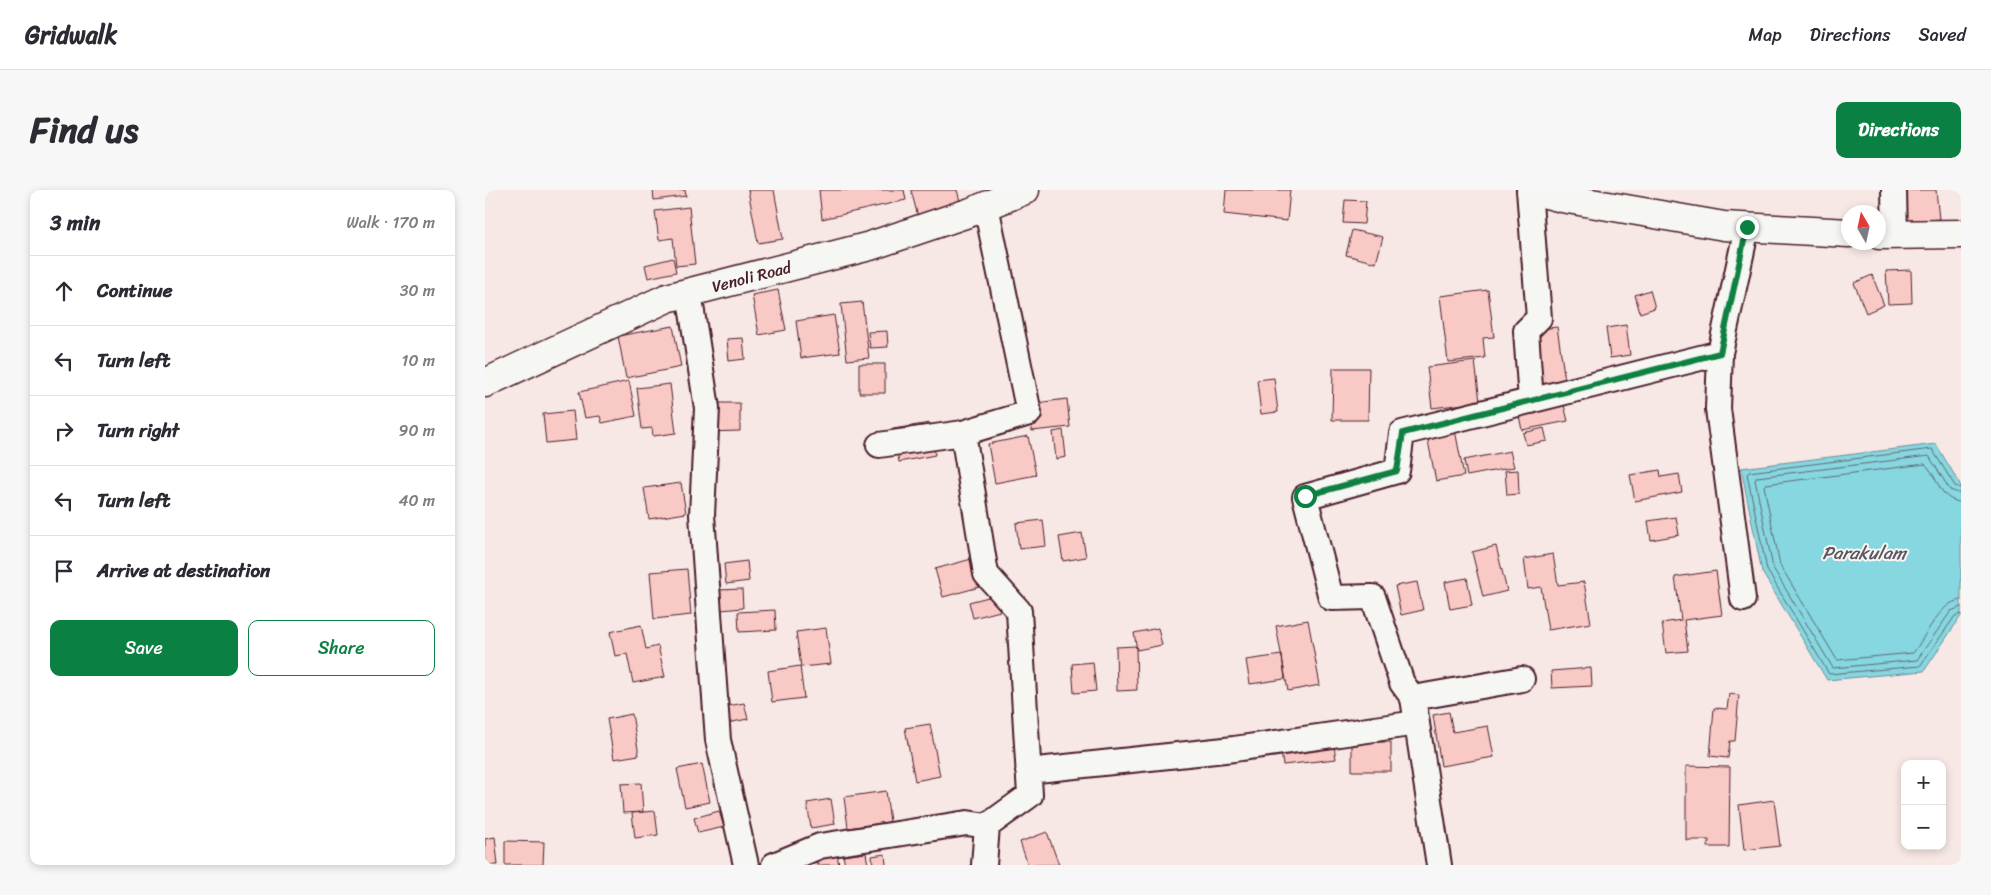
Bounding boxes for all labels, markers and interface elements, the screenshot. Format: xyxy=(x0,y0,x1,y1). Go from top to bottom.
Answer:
text: Gridwalk xyxy=(25,14,117,56)
text: Map xyxy=(1749,19,1782,51)
text: Directions xyxy=(1810,19,1891,51)
text: Saved xyxy=(1919,19,1966,51)
text: Find us xyxy=(30,99,138,161)
button: Directions xyxy=(1836,102,1961,158)
text: 3 min xyxy=(50,204,100,242)
north arrow xyxy=(1841,205,1886,250)
text: Walk · 170 m xyxy=(346,208,435,237)
route end xyxy=(1736,216,1759,239)
street label: Venoli Road xyxy=(709,252,796,300)
text: Continue xyxy=(97,274,173,307)
text: 30 m xyxy=(400,276,435,305)
icon: ahead xyxy=(50,277,78,305)
text: Turn left xyxy=(97,344,170,377)
text: 10 m xyxy=(402,346,435,375)
icon: left xyxy=(50,347,78,375)
text: Turn right xyxy=(97,414,179,447)
text: 90 m xyxy=(399,416,435,445)
icon: right xyxy=(50,417,78,445)
text: Turn left xyxy=(97,484,170,517)
route start xyxy=(1294,485,1317,508)
text: 40 m xyxy=(398,486,435,515)
icon: left xyxy=(50,487,78,515)
water label: Parakulam xyxy=(1822,537,1908,569)
text: Arrive at destination xyxy=(97,554,270,587)
icon: arrive xyxy=(50,557,78,585)
button: Save xyxy=(50,620,238,676)
button: Share xyxy=(248,620,435,676)
map controls xyxy=(1901,760,1946,850)
button: + xyxy=(1901,760,1946,805)
button: − xyxy=(1901,805,1946,850)

